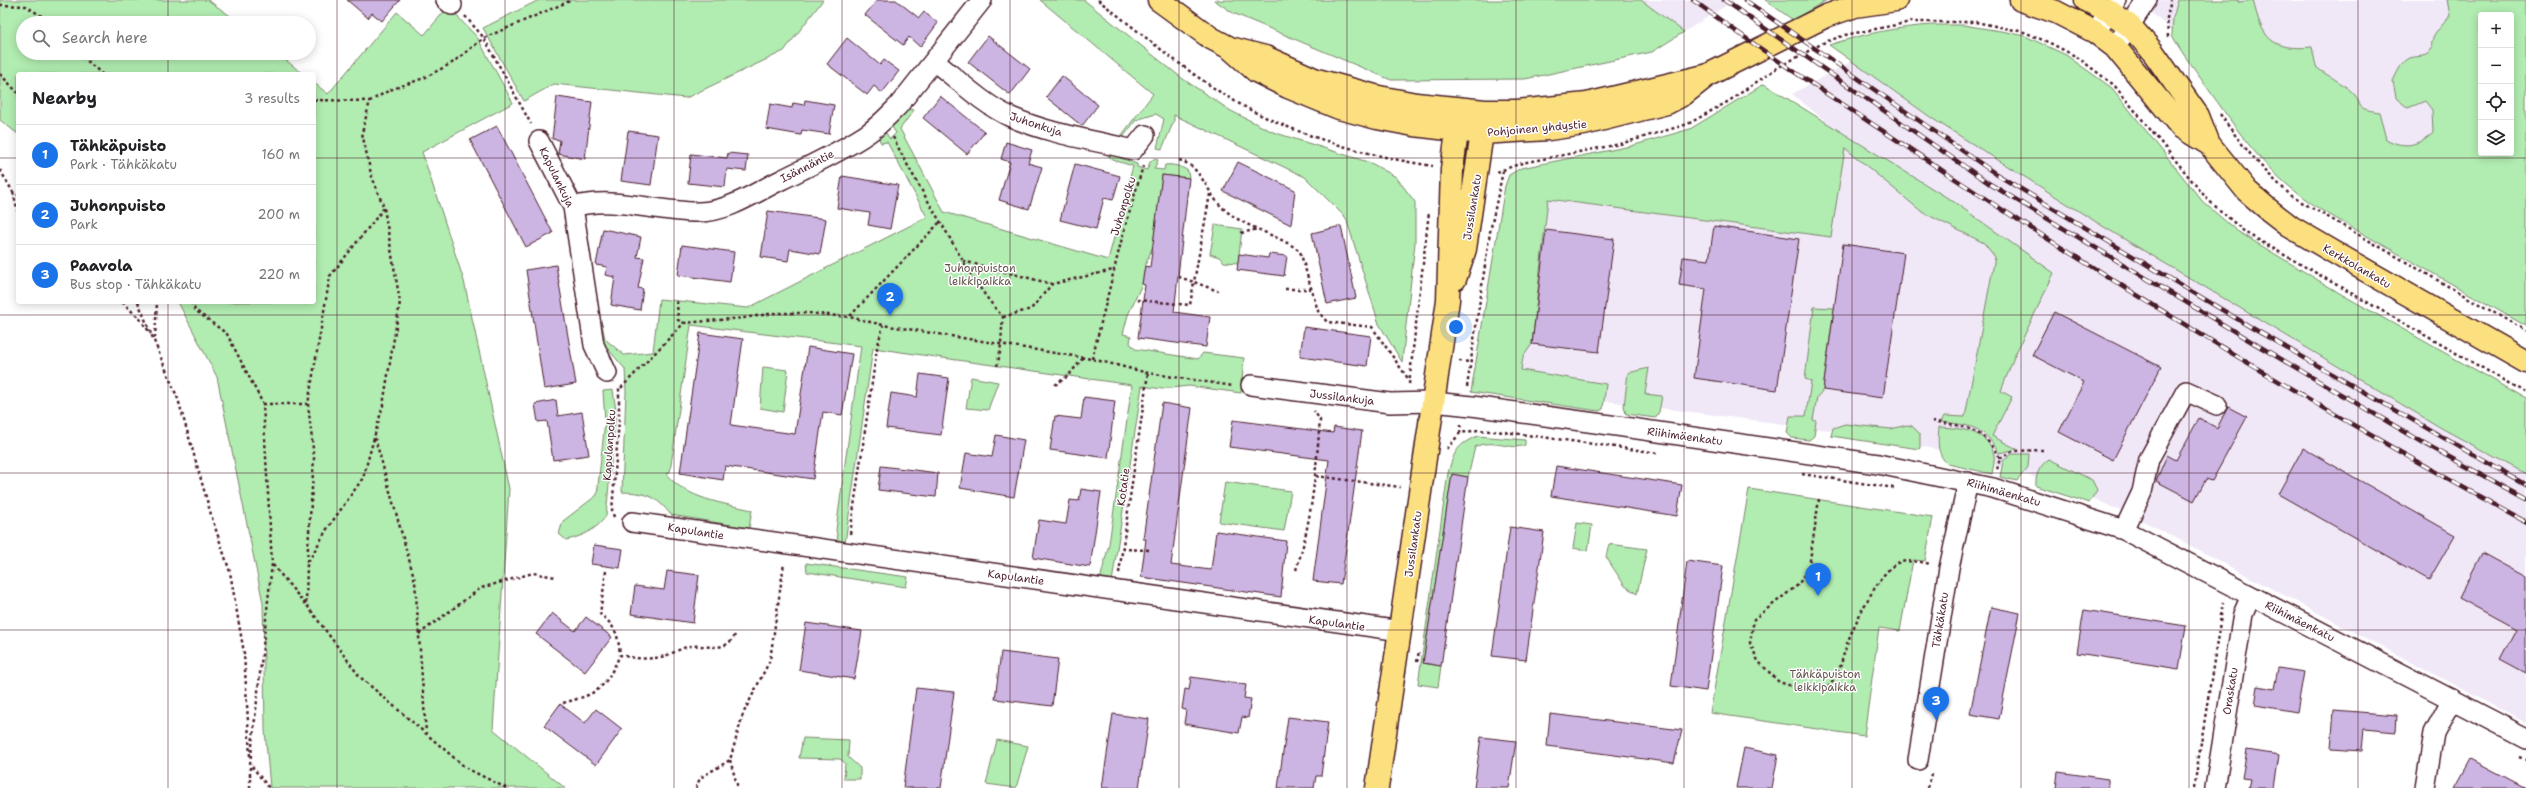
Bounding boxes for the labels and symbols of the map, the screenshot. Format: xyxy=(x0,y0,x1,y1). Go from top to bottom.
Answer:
street label: Juhonkuja xyxy=(1007,109,1064,140)
street label: Pohjoinen yhdystie xyxy=(1487,117,1588,140)
street label: Kapulankuja xyxy=(536,145,578,210)
street label: Isännäntie xyxy=(778,146,837,186)
street label: Jussilankatu xyxy=(1460,173,1485,241)
street label: Juhonpolku xyxy=(1107,175,1140,238)
street label: Kerkkolankatu xyxy=(2320,241,2394,292)
park label: Juhonpuiston leikkipaikka xyxy=(944,261,1016,289)
pin: 2 xyxy=(877,283,903,316)
your location xyxy=(1446,317,1466,337)
street label: Jussilankuja xyxy=(1309,386,1375,409)
street label: Kapulanpolku xyxy=(600,409,619,481)
street label: Riihimäenkatu xyxy=(1646,424,1724,449)
street label: Kotatie xyxy=(1113,467,1134,507)
street label: Riihimäenkatu xyxy=(1965,475,2042,510)
street label: Jussilankatu xyxy=(1401,510,1426,578)
street label: Kapulantie xyxy=(667,520,725,543)
pin: 1 xyxy=(1805,563,1831,596)
street label: Kapulantie xyxy=(987,566,1045,589)
street label: Tähkäkatu xyxy=(1929,591,1952,649)
street label: Riihimäenkatu xyxy=(2262,598,2337,645)
street label: Kapulantie xyxy=(1308,612,1366,635)
street label: Oraskatu xyxy=(2219,666,2242,716)
park label: Tähkäpuiston leikkipaikka xyxy=(1789,667,1861,695)
pin: 3 xyxy=(1923,687,1949,720)

